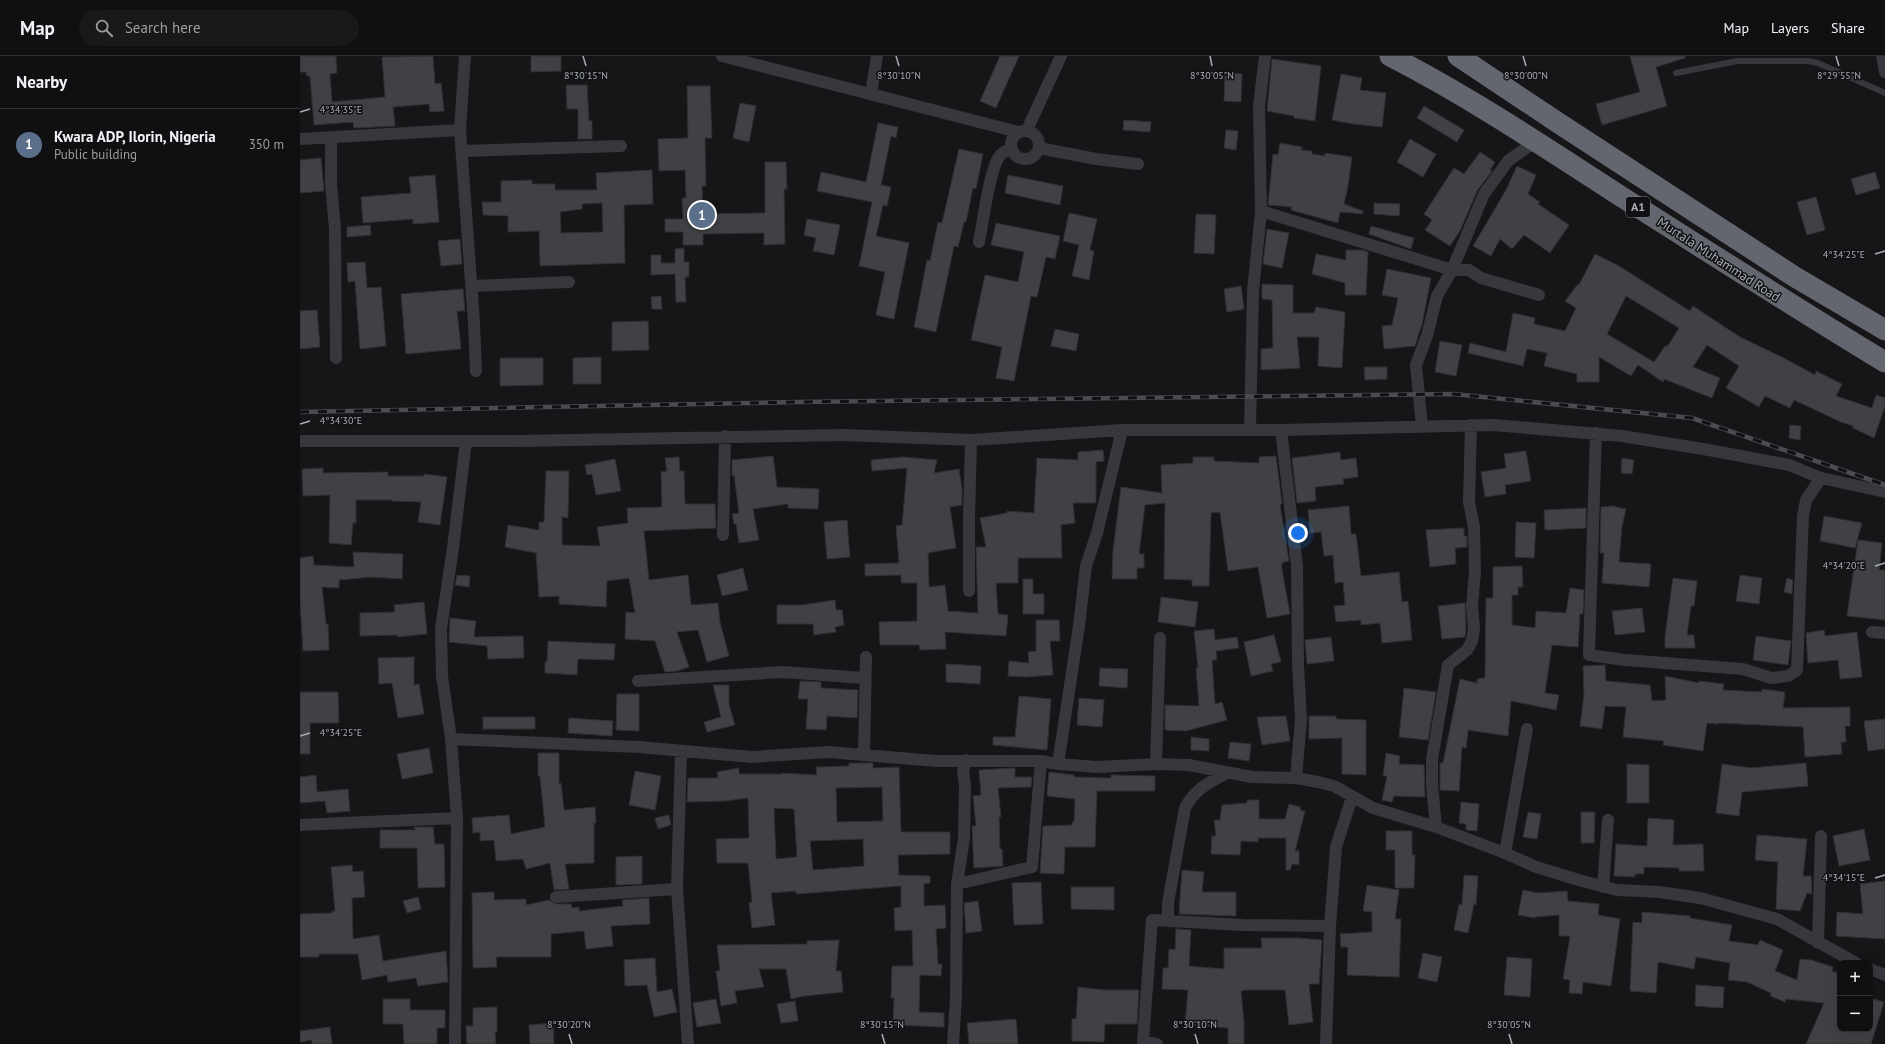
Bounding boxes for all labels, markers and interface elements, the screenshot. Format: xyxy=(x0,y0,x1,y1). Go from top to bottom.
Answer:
search box xyxy=(79,10,359,46)
text: Map xyxy=(20,16,55,40)
icon: search xyxy=(93,17,115,39)
text: Search here xyxy=(125,18,201,37)
text: Map xyxy=(1723,19,1749,37)
text: Layers xyxy=(1771,19,1809,37)
text: Share xyxy=(1831,19,1865,37)
text: 8°30'15"N xyxy=(564,69,608,82)
text: 8°30'10"N xyxy=(877,69,921,82)
text: 8°30'05"N xyxy=(1190,69,1234,82)
text: 8°30'00"N xyxy=(1504,69,1548,82)
text: 8°29'55"N xyxy=(1817,69,1861,82)
text: Nearby xyxy=(16,71,67,93)
text: 4°34'35"E xyxy=(320,103,362,116)
text: Kwara ADP, Ilorin, Nigeria xyxy=(54,127,216,146)
text: 1 xyxy=(25,136,33,153)
text: 350 m xyxy=(249,136,284,153)
text: Public building xyxy=(54,146,137,163)
road number: A1 xyxy=(1626,197,1650,217)
pin: 1 xyxy=(689,200,715,230)
street label: Murtala Muhammad Road xyxy=(1654,213,1783,306)
text: 4°34'25"E xyxy=(1823,248,1865,261)
text: 4°34'30"E xyxy=(320,414,362,427)
your location xyxy=(1288,523,1308,543)
text: 4°34'20"E xyxy=(1823,559,1865,572)
text: 4°34'25"E xyxy=(320,726,362,739)
text: 4°34'15"E xyxy=(1823,871,1865,884)
map controls xyxy=(1837,960,1873,1032)
button: + xyxy=(1837,960,1873,996)
button: − xyxy=(1837,996,1873,1032)
text: 8°30'20"N xyxy=(547,1018,591,1031)
text: 8°30'15"N xyxy=(860,1018,904,1031)
text: 8°30'10"N xyxy=(1173,1018,1217,1031)
text: 8°30'05"N xyxy=(1487,1018,1531,1031)

